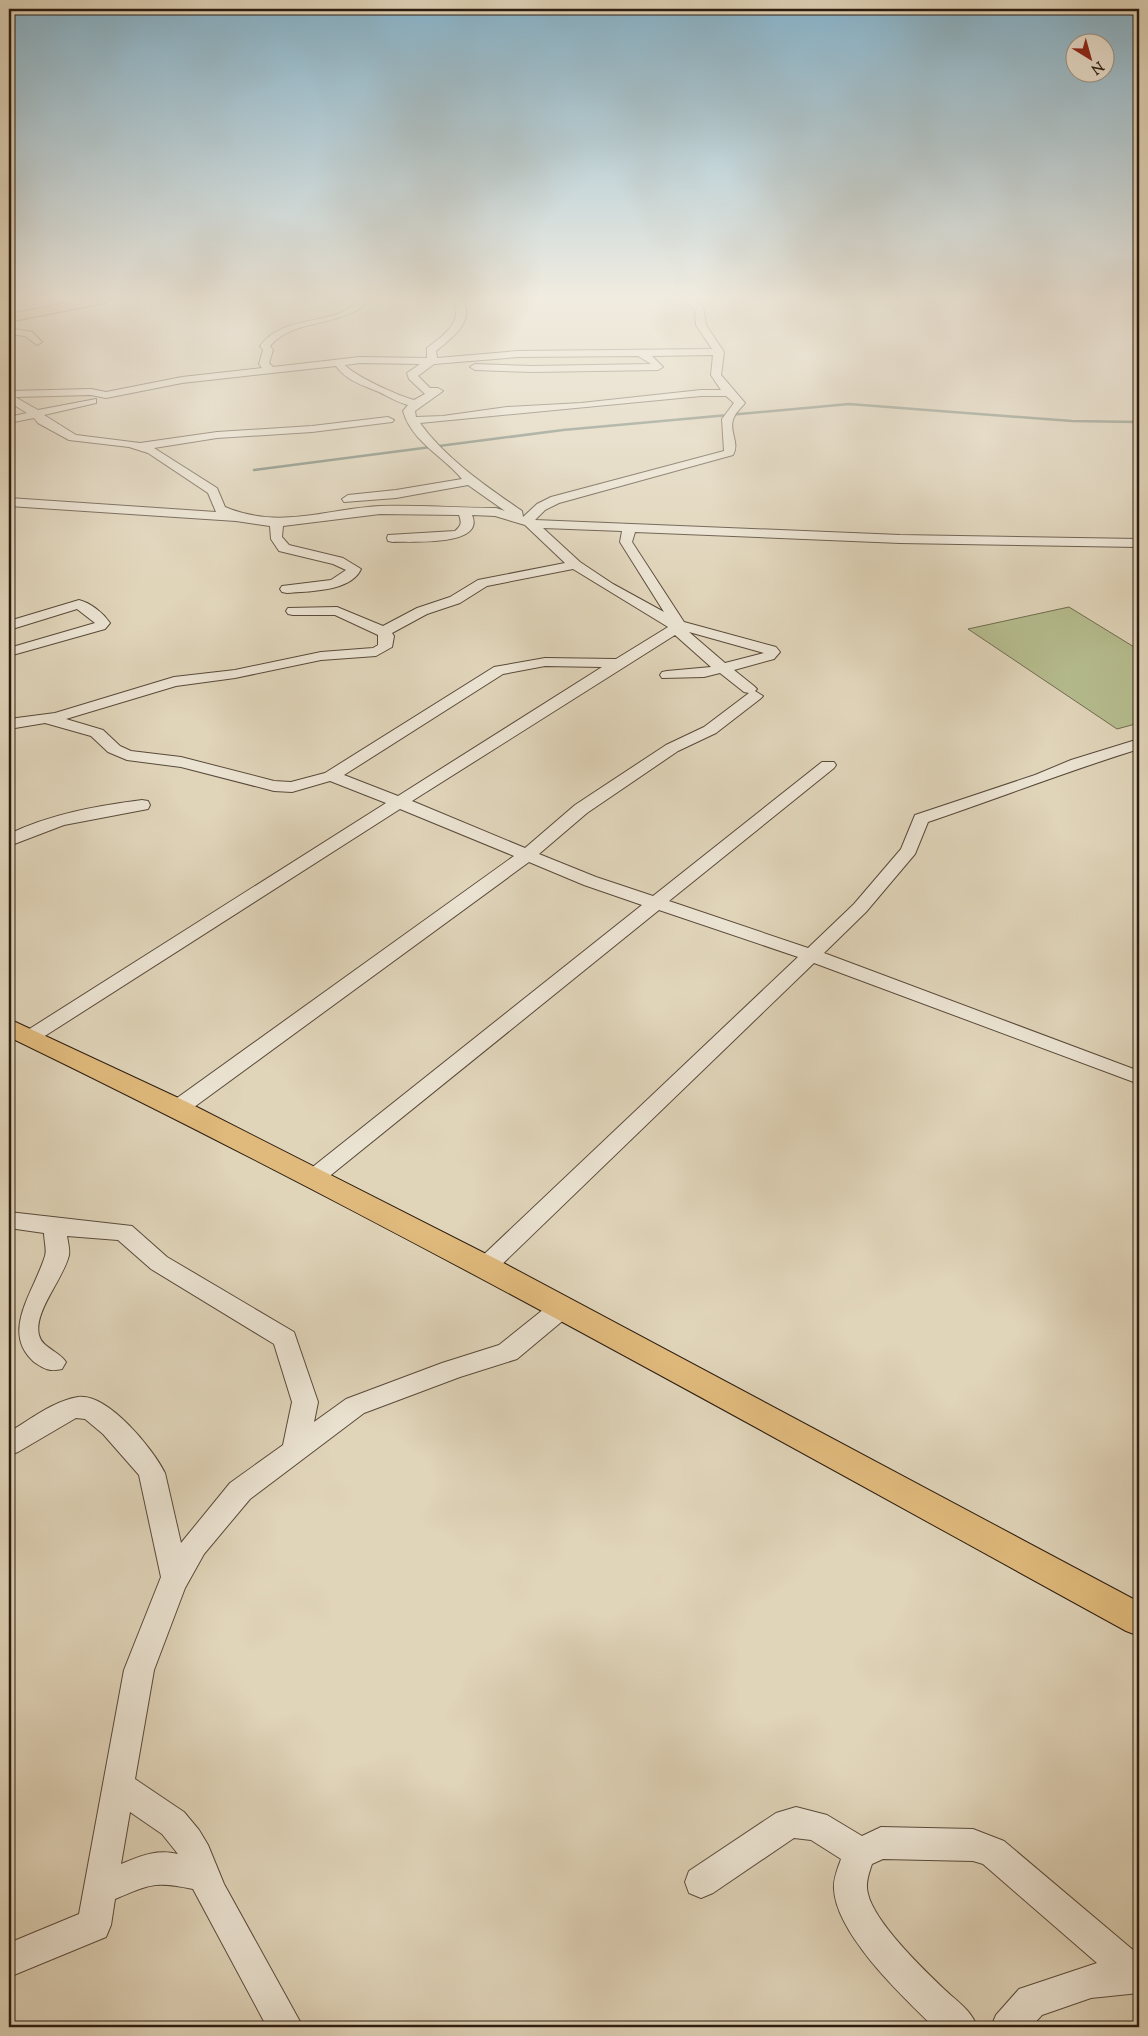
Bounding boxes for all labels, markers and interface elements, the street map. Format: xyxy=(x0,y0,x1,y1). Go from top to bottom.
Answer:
north arrow xyxy=(1066,32,1116,82)
text: N xyxy=(1086,55,1107,78)

